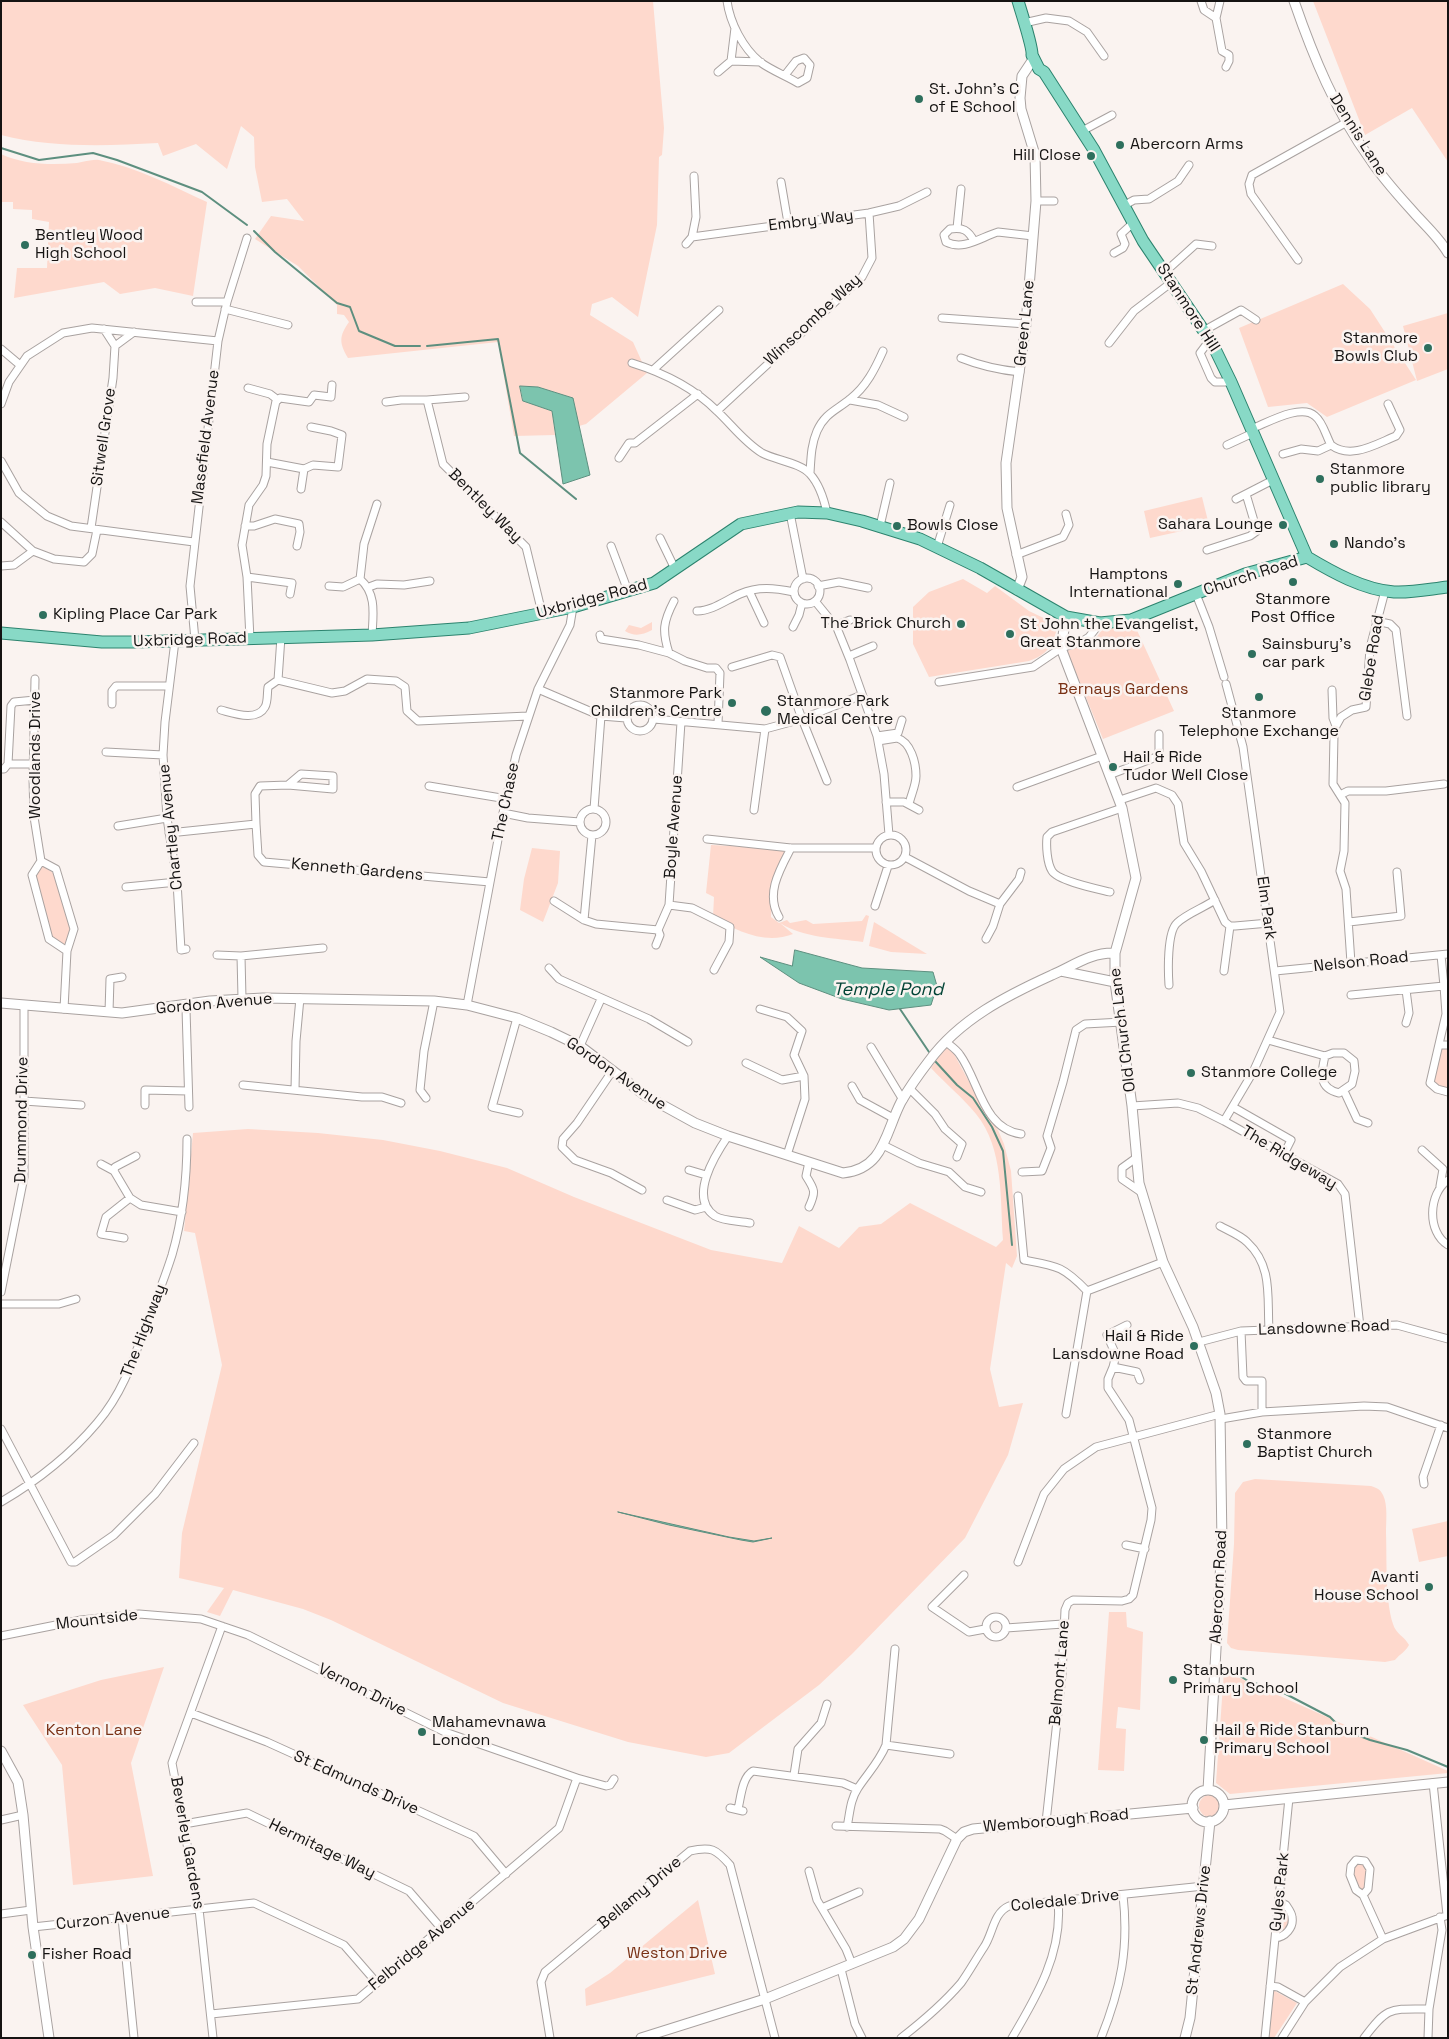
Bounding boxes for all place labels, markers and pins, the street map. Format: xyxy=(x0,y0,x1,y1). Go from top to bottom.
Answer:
place label: St. John's C of E School xyxy=(929,80,1019,118)
marker: St. John's C of E School xyxy=(913,93,925,105)
place label: Abercorn Arms xyxy=(1130,135,1243,155)
marker: Abercorn Arms xyxy=(1114,139,1126,151)
place label: Hill Close xyxy=(1013,146,1081,166)
marker: Hill Close xyxy=(1085,150,1097,162)
place label: Bentley Wood High School xyxy=(35,226,143,264)
marker: Bentley Wood High School xyxy=(19,239,31,251)
place label: Stanmore Bowls Club xyxy=(1334,329,1418,367)
marker: Stanmore Bowls Club xyxy=(1422,342,1434,354)
place label: Stanmore public library xyxy=(1330,460,1431,498)
marker: Stanmore public library xyxy=(1314,473,1326,485)
place label: Sahara Lounge xyxy=(1158,515,1273,535)
place label: Bowls Close xyxy=(907,516,999,536)
marker: Sahara Lounge xyxy=(1277,519,1289,531)
marker: Bowls Close xyxy=(891,520,903,532)
place label: Nando's xyxy=(1344,534,1406,554)
marker: Nando's xyxy=(1328,538,1340,550)
place label: Hamptons International xyxy=(1069,565,1168,603)
marker: Stanmore Post Office xyxy=(1287,576,1299,588)
marker: Hamptons International xyxy=(1172,578,1184,590)
place label: Stanmore Post Office xyxy=(1251,590,1335,628)
place label: Kipling Place Car Park xyxy=(53,605,218,625)
marker: Kipling Place Car Park xyxy=(37,609,49,621)
place label: The Brick Church xyxy=(821,614,951,634)
place label: St John the Evangelist, Great Stanmore xyxy=(1020,615,1198,653)
marker: The Brick Church xyxy=(955,618,967,630)
marker: St John the Evangelist, Great Stanmore xyxy=(1004,628,1016,640)
place label: Sainsbury's car park xyxy=(1262,635,1351,673)
marker: Sainsbury's car park xyxy=(1246,648,1258,660)
place label: Stanmore Park Children's Centre xyxy=(591,684,722,722)
marker: Stanmore Telephone Exchange xyxy=(1253,691,1265,703)
place label: Stanmore Park Medical Centre xyxy=(777,692,893,730)
marker: Stanmore Park Children's Centre xyxy=(726,697,738,709)
marker: Stanmore Park Medical Centre xyxy=(759,704,773,718)
place label: Stanmore Telephone Exchange xyxy=(1179,704,1339,742)
place label: Hail & Ride Tudor Well Close xyxy=(1123,748,1248,786)
marker: Hail & Ride Tudor Well Close xyxy=(1107,761,1119,773)
place label: Stanmore College xyxy=(1201,1063,1337,1083)
marker: Stanmore College xyxy=(1185,1067,1197,1079)
place label: Hail & Ride Lansdowne Road xyxy=(1052,1327,1184,1365)
marker: Hail & Ride Lansdowne Road xyxy=(1188,1340,1200,1352)
place label: Stanmore Baptist Church xyxy=(1257,1425,1373,1463)
marker: Stanmore Baptist Church xyxy=(1241,1438,1253,1450)
place label: Avanti House School xyxy=(1314,1568,1419,1606)
marker: Avanti House School xyxy=(1423,1581,1435,1593)
place label: Stanburn Primary School xyxy=(1183,1661,1298,1699)
marker: Stanburn Primary School xyxy=(1167,1674,1179,1686)
place label: Mahamevnawa London xyxy=(432,1713,546,1751)
place label: Hail & Ride Stanburn Primary School xyxy=(1214,1721,1369,1759)
marker: Mahamevnawa London xyxy=(416,1726,428,1738)
marker: Hail & Ride Stanburn Primary School xyxy=(1198,1734,1210,1746)
place label: Fisher Road xyxy=(42,1945,132,1965)
marker: Fisher Road xyxy=(26,1949,38,1961)

